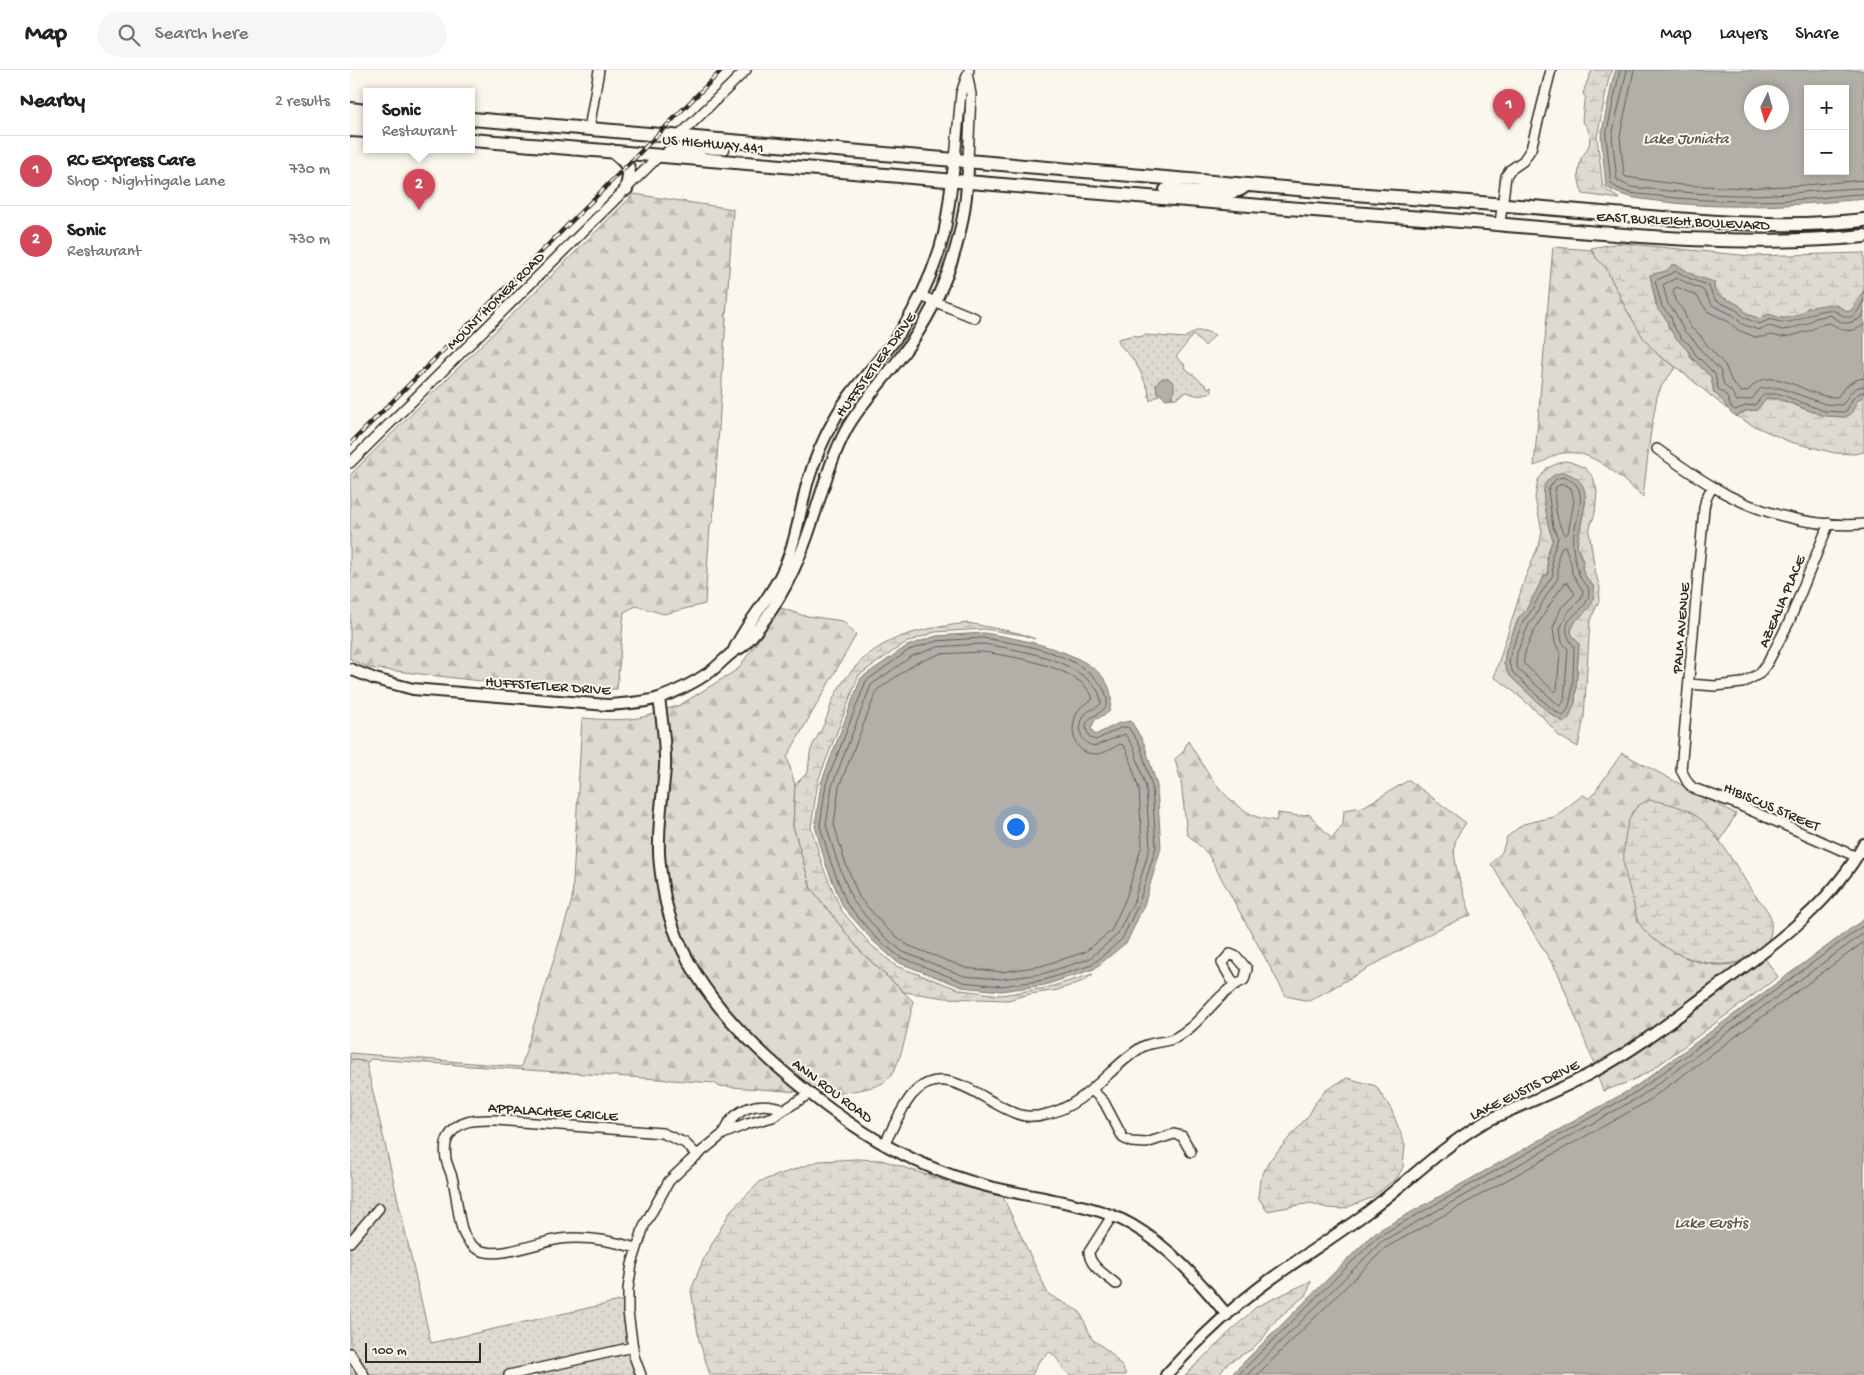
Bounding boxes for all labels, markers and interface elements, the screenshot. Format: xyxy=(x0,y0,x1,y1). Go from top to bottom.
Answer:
search box xyxy=(97,12,447,57)
text: Map xyxy=(25,20,67,49)
icon: search xyxy=(115,21,143,49)
text: Search here xyxy=(155,23,248,46)
text: Map xyxy=(1660,24,1692,45)
text: Layers xyxy=(1720,24,1767,45)
text: Share xyxy=(1795,24,1839,45)
north arrow xyxy=(1744,85,1789,130)
map controls xyxy=(1804,85,1849,175)
button: + xyxy=(1804,85,1849,130)
popup xyxy=(363,88,475,153)
pin: 1 xyxy=(1493,89,1525,130)
text: Nearby xyxy=(20,90,85,115)
text: 2 results xyxy=(275,93,330,112)
text: Sonic xyxy=(382,100,420,123)
text: Restaurant xyxy=(382,123,456,142)
button: − xyxy=(1804,130,1849,175)
water label: Lake Juniata xyxy=(1643,131,1730,150)
street label: US HIGHWAY 441 xyxy=(661,132,764,158)
text: RC Express Care xyxy=(67,150,195,173)
text: 1 xyxy=(33,161,39,180)
text: 730 m xyxy=(289,161,330,180)
pin: 2 xyxy=(403,169,435,210)
text: Shop · Nightingale Lane xyxy=(67,173,225,192)
street label: EAST BURLEIGH BOULEVARD xyxy=(1596,208,1770,236)
text: Sonic xyxy=(67,220,105,243)
text: 2 xyxy=(32,231,40,250)
text: 730 m xyxy=(289,231,330,250)
text: Restaurant xyxy=(67,243,141,262)
street label: MOUNT HOMER ROAD xyxy=(444,248,549,354)
street label: HUFFSTETLER DRIVE xyxy=(832,309,921,421)
street label: AZEALIA PLACE xyxy=(1755,552,1811,651)
street label: PALM AVENUE xyxy=(1669,581,1695,675)
street label: HUFFSTETLER DRIVE xyxy=(485,674,612,700)
street label: HIBISCUS STREET xyxy=(1720,779,1823,837)
your location xyxy=(1003,814,1029,840)
street label: ANN ROU ROAD xyxy=(788,1055,876,1128)
street label: LAKE EUSTIS DRIVE xyxy=(1467,1056,1583,1125)
street label: APPALACHEE CRICLE xyxy=(487,1099,619,1127)
water label: Lake Eustis xyxy=(1674,1215,1750,1234)
scale bar xyxy=(365,1340,481,1363)
text: 100 m xyxy=(372,1343,407,1360)

